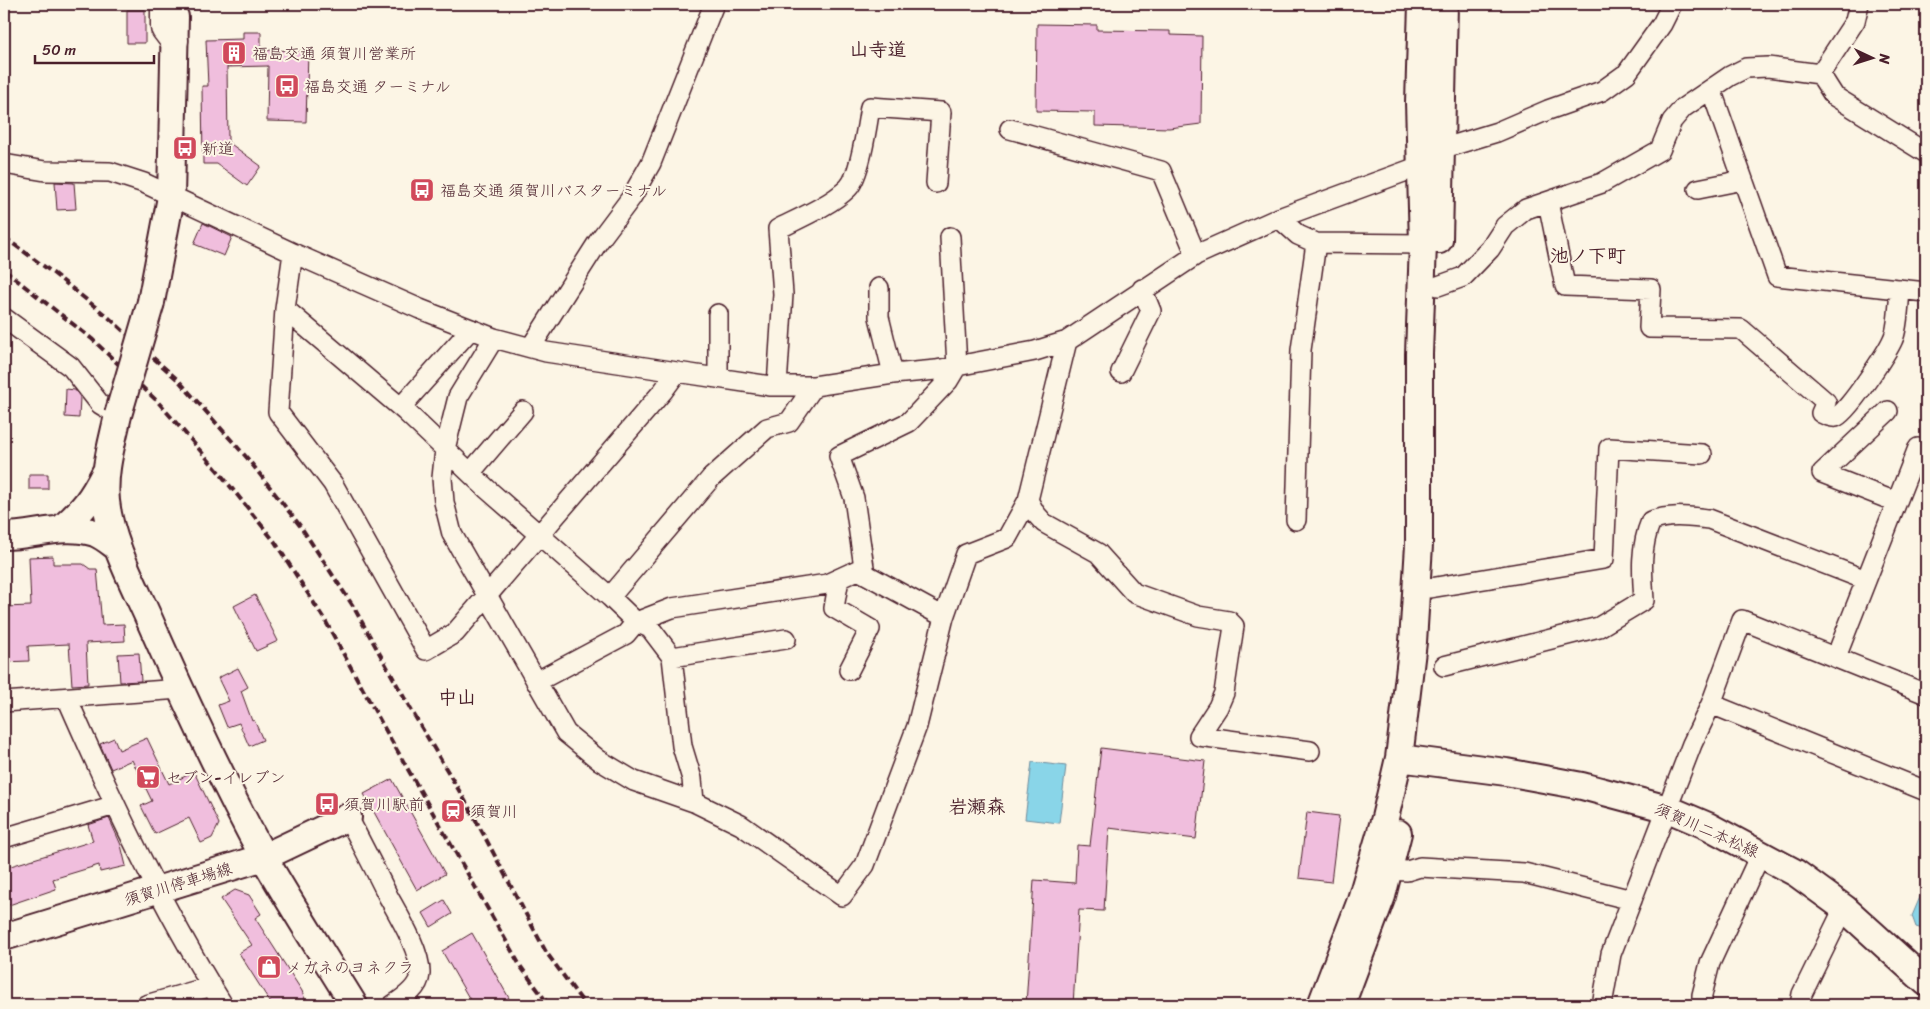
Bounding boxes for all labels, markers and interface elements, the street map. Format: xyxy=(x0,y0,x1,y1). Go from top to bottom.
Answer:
scale bar xyxy=(35,32,154,64)
north arrow xyxy=(1848,32,1898,82)
district label: 山寺道 xyxy=(849,33,907,66)
text: 50 m xyxy=(42,37,77,63)
place label: 福島交通 須賀川営業所 xyxy=(252,39,416,68)
building icon: 福島交通 須賀川営業所 xyxy=(221,40,247,66)
text: N xyxy=(1872,52,1897,65)
place label: 福島交通 ターミナル xyxy=(304,72,451,101)
bus stop icon: 福島交通 ターミナル xyxy=(274,73,300,99)
place label: 新道 xyxy=(202,134,234,163)
bus stop icon: 新道 xyxy=(172,135,198,161)
place label: 福島交通 須賀川バスターミナル xyxy=(440,176,667,205)
bus stop icon: 福島交通 須賀川バスターミナル xyxy=(409,177,435,203)
district label: 池ノ下町 xyxy=(1550,239,1626,272)
district label: 中山 xyxy=(438,681,476,714)
place label: セブン-イレブン xyxy=(166,763,285,792)
supermarket icon: セブン-イレブン xyxy=(135,764,161,790)
place label: 須賀川駅前 xyxy=(344,790,424,819)
district label: 岩瀬森 xyxy=(948,790,1006,823)
bus stop icon: 須賀川駅前 xyxy=(314,791,340,817)
street label: 須賀川二本松線 xyxy=(1650,794,1764,866)
place label: 須賀川 xyxy=(470,797,518,826)
station icon: 須賀川 xyxy=(440,798,466,824)
street label: 須賀川停車場線 xyxy=(120,854,236,914)
place label: メガネのヨネクラ xyxy=(286,953,414,982)
shop icon: メガネのヨネクラ xyxy=(256,954,282,980)

